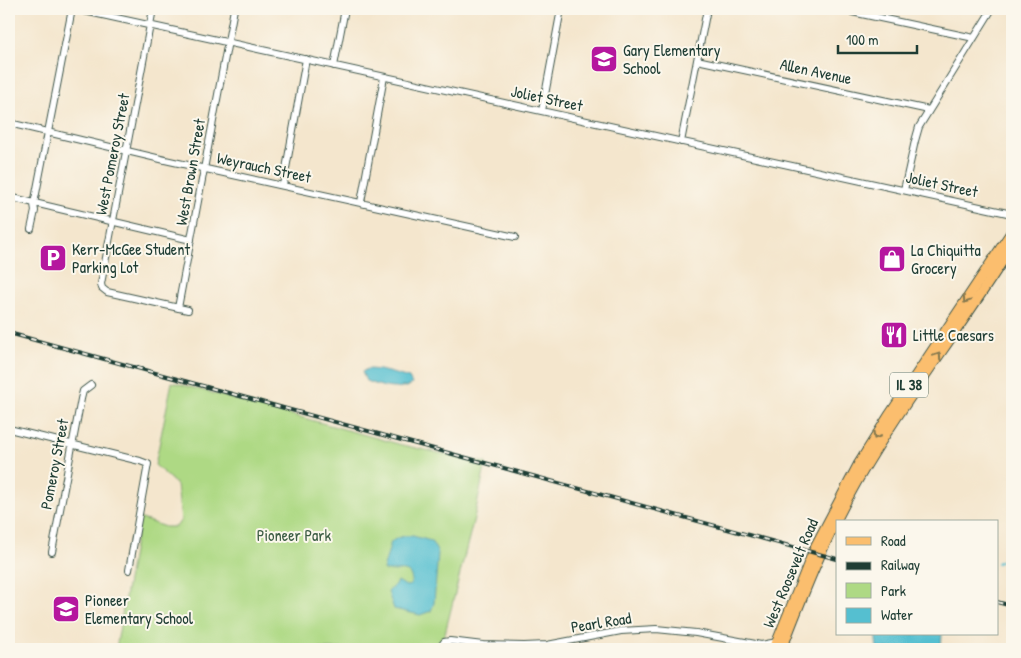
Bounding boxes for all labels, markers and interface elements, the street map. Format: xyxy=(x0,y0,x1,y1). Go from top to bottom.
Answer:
scale bar xyxy=(838,22,917,54)
text: 100 m xyxy=(846,29,879,50)
place label: Gary Elementary School xyxy=(623,39,721,79)
school or university icon: Gary Elementary School xyxy=(589,44,619,74)
street label: Allen Avenue xyxy=(778,53,854,89)
street label: Joliet Street xyxy=(509,80,585,116)
street label: West Pomeroy Street xyxy=(89,91,135,217)
street label: West Brown Street xyxy=(170,116,210,227)
street label: Weyrauch Street xyxy=(215,146,314,188)
street label: Joliet Street xyxy=(904,166,980,202)
place label: Kerr-McGee Student Parking Lot xyxy=(72,238,190,278)
place label: La Chiquitta Grocery xyxy=(911,239,981,279)
parking icon: Kerr-McGee Student Parking Lot xyxy=(38,243,68,273)
shop icon: La Chiquitta Grocery xyxy=(877,244,907,274)
one-way arrow xyxy=(962,295,972,304)
restaurant icon: Little Caesars xyxy=(879,320,909,350)
place label: Little Caesars xyxy=(913,324,994,346)
one-way arrow xyxy=(932,353,942,362)
road number: IL 38 xyxy=(890,372,928,398)
street label: Pomeroy Street xyxy=(34,416,74,511)
one-way arrow xyxy=(872,430,882,439)
street label: West Roosevelt Road xyxy=(757,515,823,631)
legend xyxy=(836,520,998,636)
park label: Pioneer Park xyxy=(257,524,332,546)
text: Road xyxy=(881,530,906,551)
text: Railway xyxy=(881,554,920,575)
text: Park xyxy=(881,580,906,601)
place label: Pioneer Elementary School xyxy=(85,589,194,629)
school or university icon: Pioneer Elementary School xyxy=(51,594,81,624)
text: Water xyxy=(881,604,913,625)
street label: Pearl Road xyxy=(569,606,633,638)

